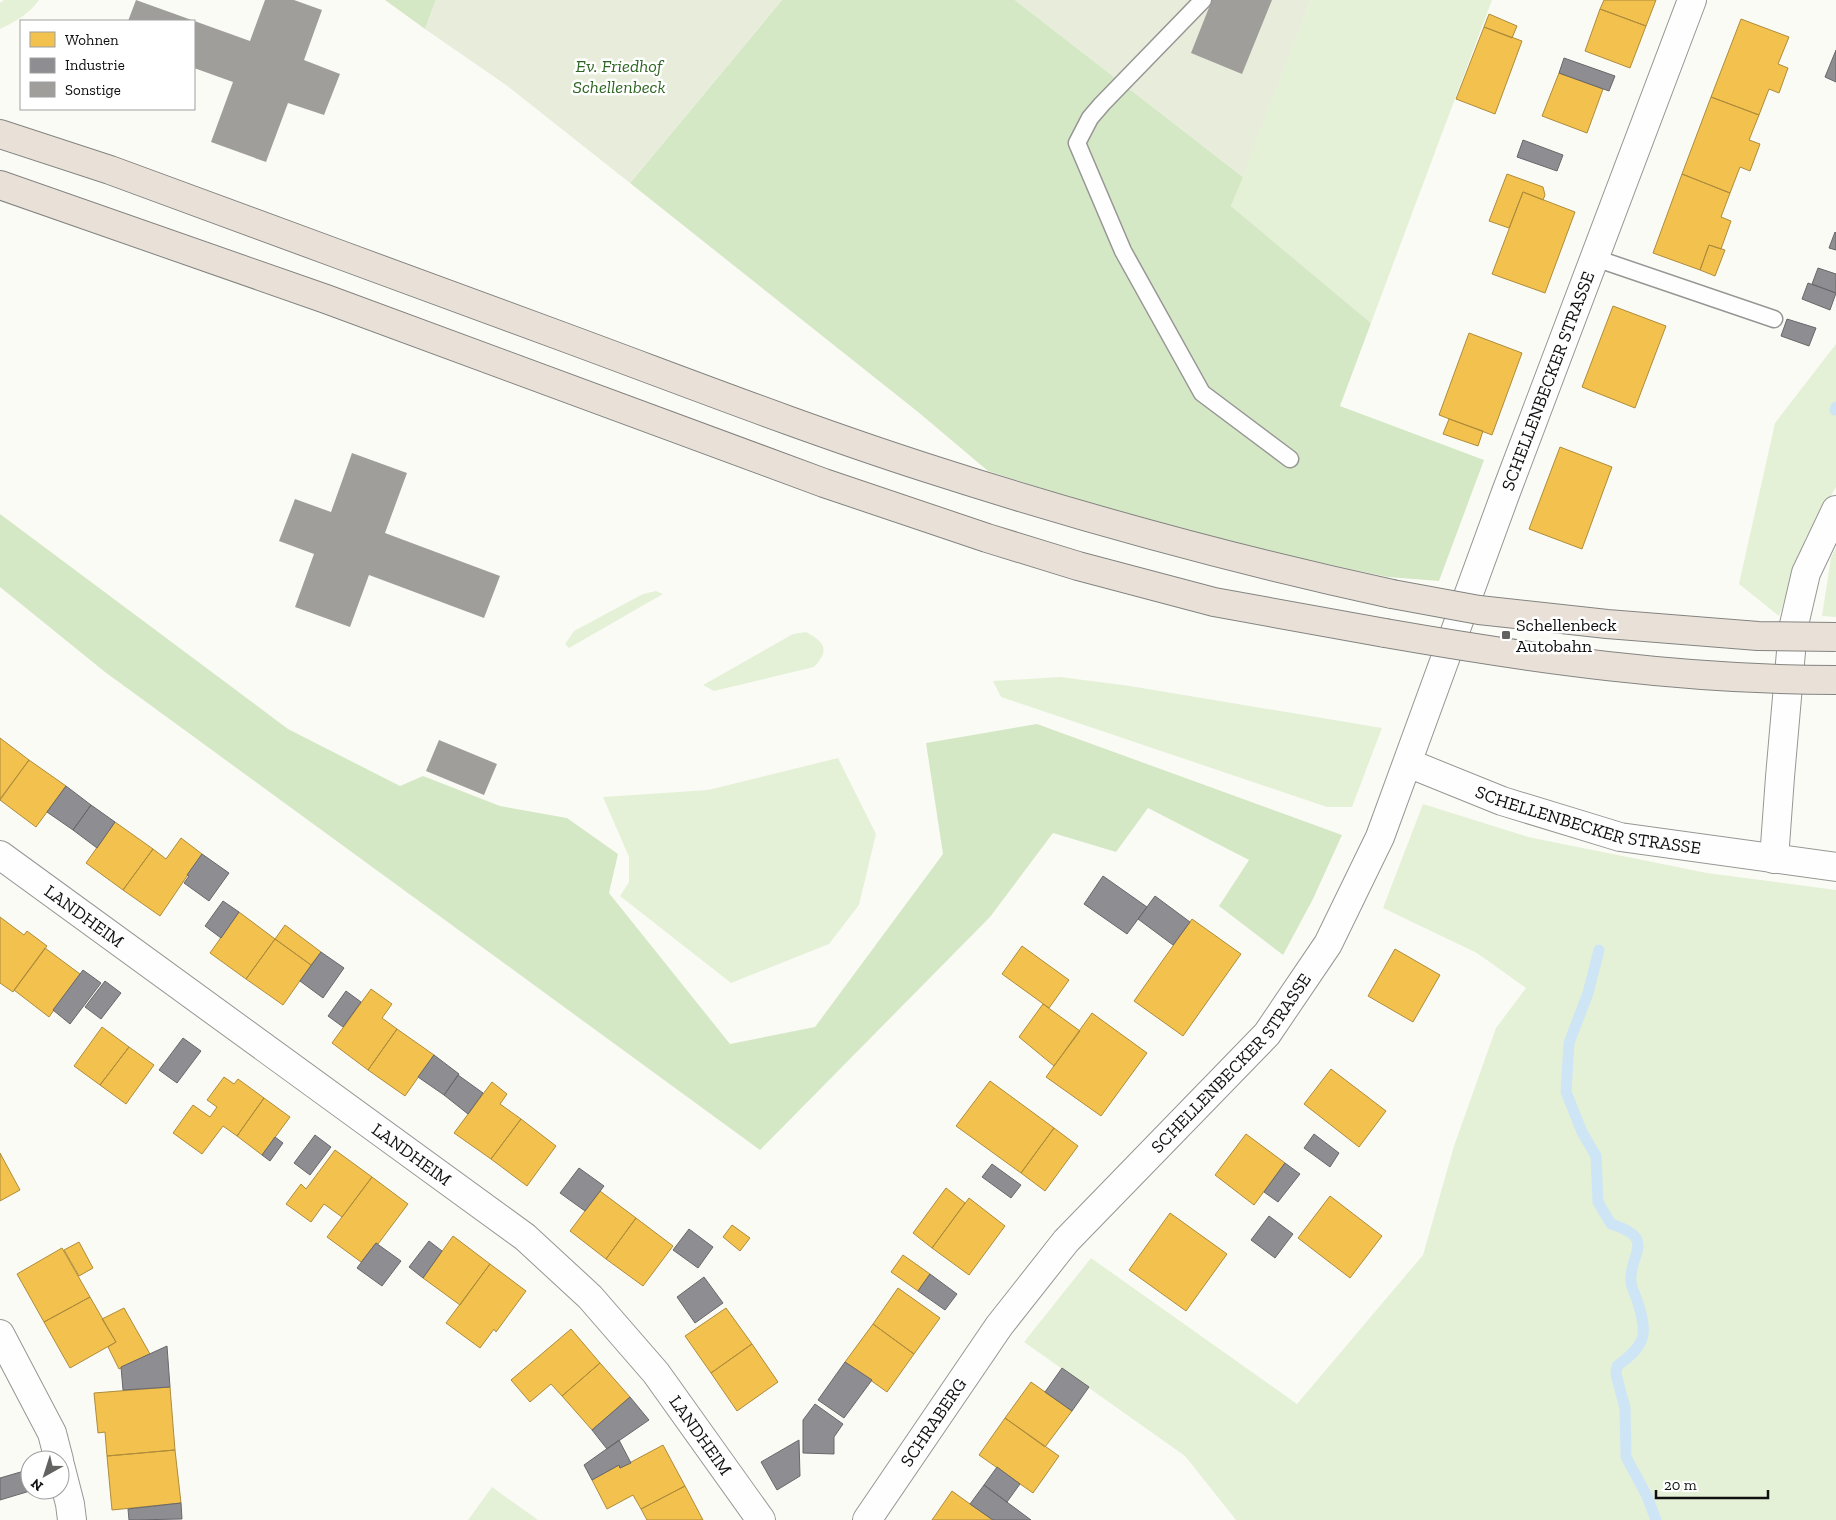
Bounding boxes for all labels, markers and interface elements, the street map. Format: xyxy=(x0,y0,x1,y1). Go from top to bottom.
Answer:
legend xyxy=(20,20,195,110)
text: Wohnen xyxy=(65,31,119,49)
park label: Ev. Friedhof Schellenbeck xyxy=(572,55,666,98)
text: Industrie xyxy=(65,56,125,74)
text: Sonstige xyxy=(65,81,121,99)
street label: SCHELLENBECKER STRASSE xyxy=(1496,268,1599,494)
place label: Schellenbeck Autobahn xyxy=(1516,614,1617,657)
marker: Schellenbeck Autobahn xyxy=(1500,629,1512,641)
street label: SCHELLENBECKER STRASSE xyxy=(1472,780,1702,859)
street label: LANDHEIM xyxy=(40,880,128,953)
street label: SCHELLENBECKER STRASSE xyxy=(1146,969,1316,1158)
street label: LANDHEIM xyxy=(367,1118,456,1191)
street label: SCHRABERG xyxy=(895,1374,971,1471)
street label: LANDHEIM xyxy=(665,1391,737,1480)
north arrow xyxy=(20,1450,70,1500)
scale bar xyxy=(1656,1468,1768,1500)
text: N xyxy=(27,1475,47,1495)
text: 20 m xyxy=(1664,1476,1697,1494)

